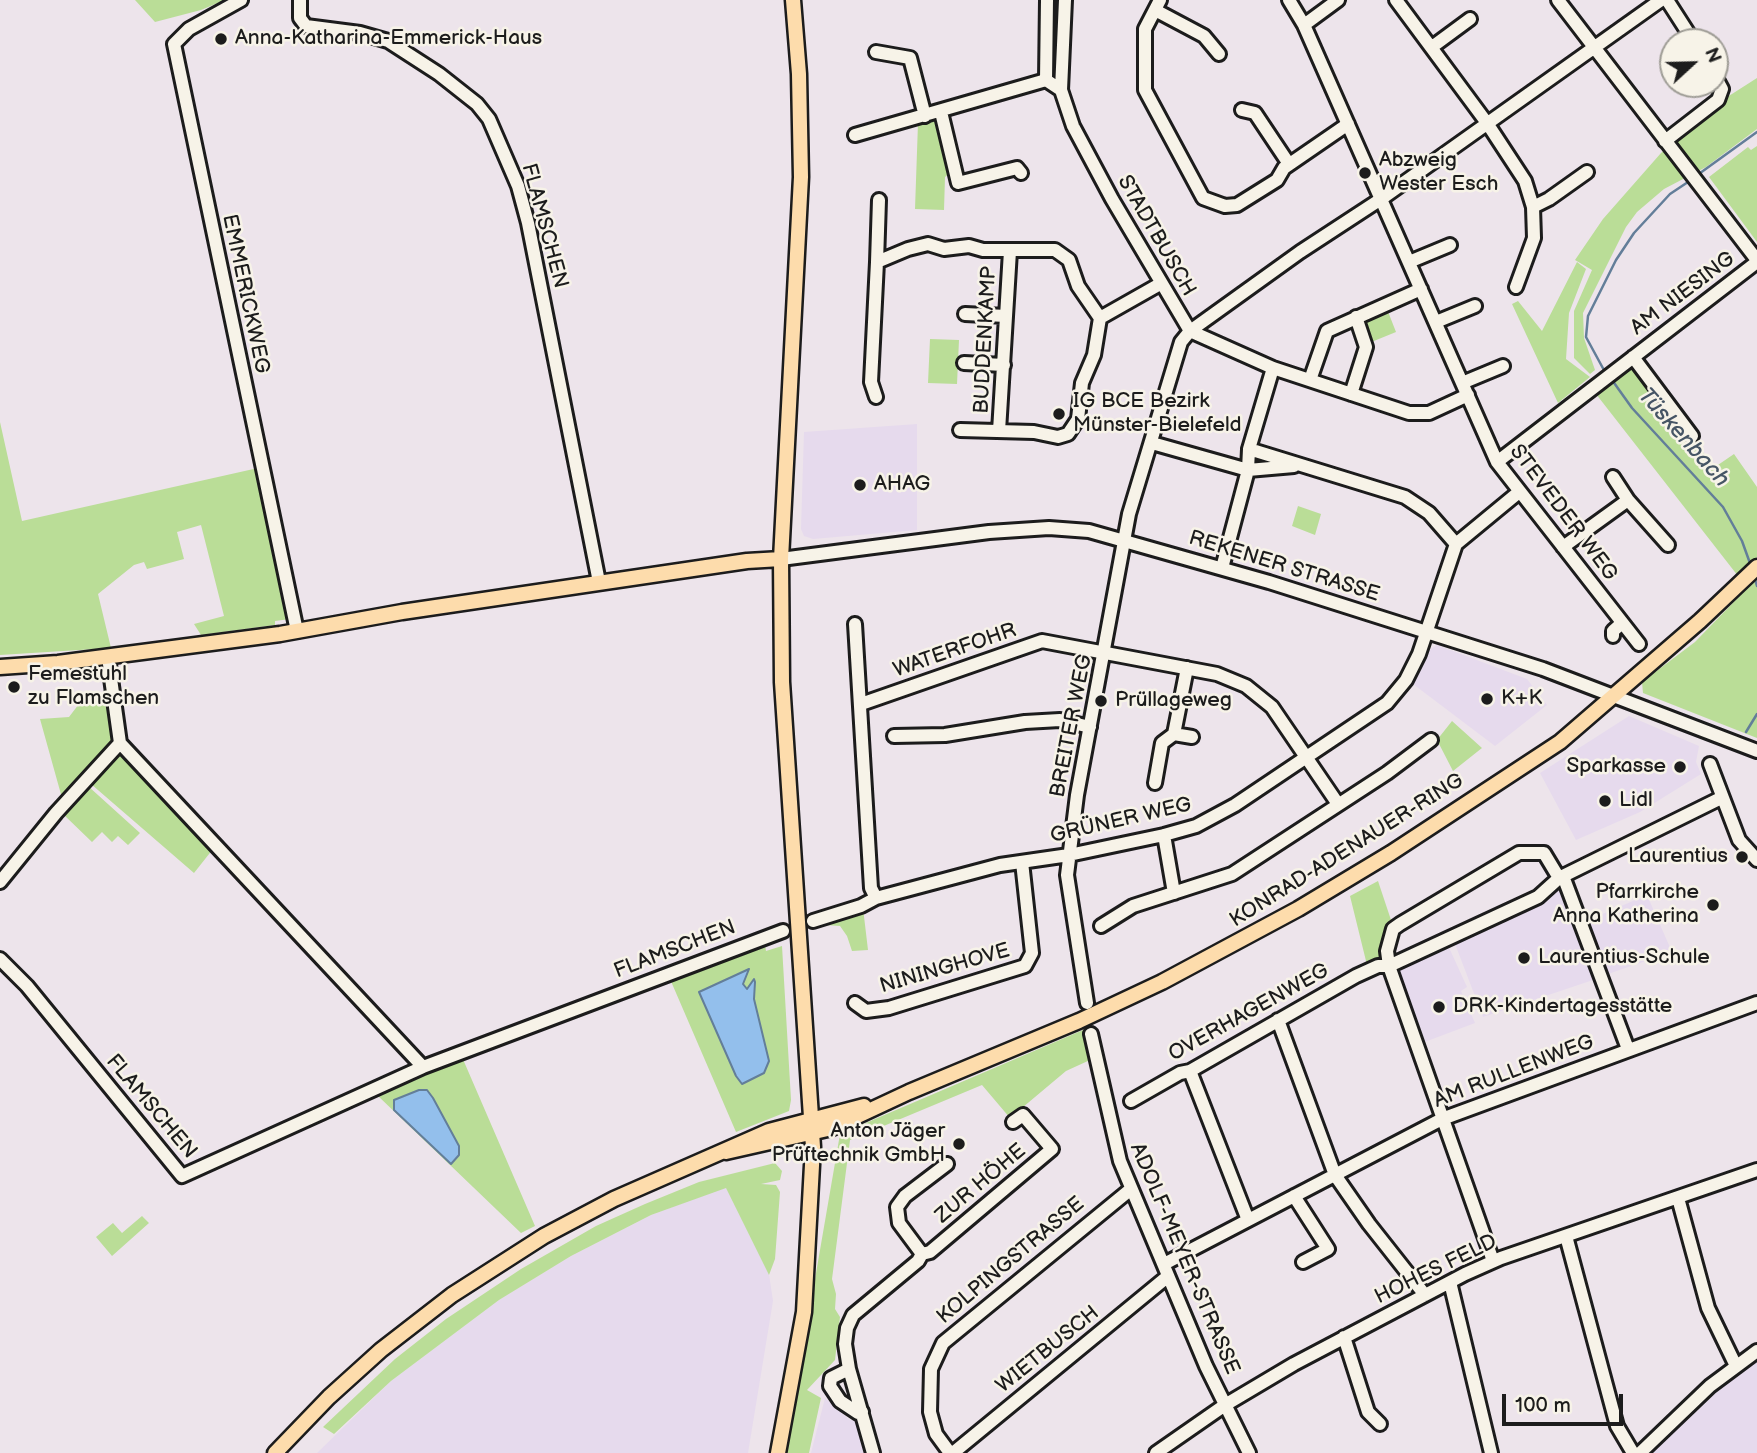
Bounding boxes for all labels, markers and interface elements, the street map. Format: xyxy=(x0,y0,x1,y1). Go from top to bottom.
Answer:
place label: Anna-Katharina-Emmerick-Haus xyxy=(235,26,542,52)
north arrow xyxy=(1659,28,1729,98)
marker: Anna-Katharina-Emmerick-Haus xyxy=(213,31,229,47)
text: N xyxy=(1699,45,1725,67)
place label: Abzweig Wester Esch xyxy=(1379,148,1498,198)
street label: FLAMSCHEN xyxy=(515,161,573,291)
marker: Abzweig Wester Esch xyxy=(1357,165,1373,181)
street label: STADTBUSCH xyxy=(1111,171,1201,301)
street label: EMMERICKWEG xyxy=(216,212,274,376)
street label: AM NIESING xyxy=(1626,247,1740,341)
street label: BUDDENKAMP xyxy=(970,266,1002,414)
water label: Tüskenbach xyxy=(1631,383,1735,493)
place label: IG BCE Bezirk Münster-Bielefeld xyxy=(1073,389,1242,439)
marker: IG BCE Bezirk Münster-Bielefeld xyxy=(1051,406,1067,422)
street label: STEVEDER WEG xyxy=(1504,440,1622,586)
place label: AHAG xyxy=(874,472,930,498)
marker: AHAG xyxy=(852,477,868,493)
street label: REKENER STRASSE xyxy=(1185,526,1383,608)
street label: WATERFOHR xyxy=(890,618,1020,684)
street label: BREITER WEG xyxy=(1046,652,1098,800)
place label: Femestuhl zu Flamschen xyxy=(28,662,159,712)
marker: Femestuhl zu Flamschen xyxy=(6,679,22,695)
place label: K+K xyxy=(1501,686,1542,712)
place label: Prüllageweg xyxy=(1115,688,1232,714)
marker: K+K xyxy=(1479,691,1495,707)
marker: Prüllageweg xyxy=(1093,693,1109,709)
place label: Sparkasse xyxy=(1567,754,1666,780)
marker: Sparkasse xyxy=(1672,759,1688,775)
street label: KONRAD-ADENAUER-RING xyxy=(1226,769,1468,933)
place label: Lidl xyxy=(1619,788,1653,814)
street label: GRÜNER WEG xyxy=(1048,793,1194,849)
marker: Lidl xyxy=(1597,793,1613,809)
place label: Laurentius xyxy=(1628,844,1728,870)
marker: Laurentius xyxy=(1734,849,1750,865)
place label: Pfarrkirche Anna Katherina xyxy=(1553,880,1699,930)
marker: Pfarrkirche Anna Katherina xyxy=(1705,897,1721,913)
street label: FLAMSCHEN xyxy=(611,915,739,985)
street label: NININGHOVE xyxy=(877,938,1013,1000)
place label: Laurentius-Schule xyxy=(1538,945,1710,971)
marker: Laurentius-Schule xyxy=(1516,950,1532,966)
street label: OVERHAGENWEG xyxy=(1165,959,1333,1067)
place label: DRK-Kindertagesstätte xyxy=(1453,994,1672,1020)
marker: DRK-Kindertagesstätte xyxy=(1431,999,1447,1015)
street label: AM RULLENWEG xyxy=(1430,1030,1598,1114)
street label: FLAMSCHEN xyxy=(100,1050,202,1164)
place label: Anton Jäger Prüftechnik GmbH xyxy=(772,1119,945,1169)
marker: Anton Jäger Prüftechnik GmbH xyxy=(951,1136,967,1152)
street label: ZUR HÖHE xyxy=(931,1139,1031,1229)
street label: ADOLF-MEYER-STRASSE xyxy=(1124,1140,1244,1378)
street label: KOLPINGSTRASSE xyxy=(932,1192,1090,1330)
street label: HOHES FELD xyxy=(1371,1230,1501,1310)
street label: WIETBUSCH xyxy=(992,1301,1104,1399)
scale bar xyxy=(1505,1380,1626,1424)
text: 100 m xyxy=(1515,1393,1571,1418)

